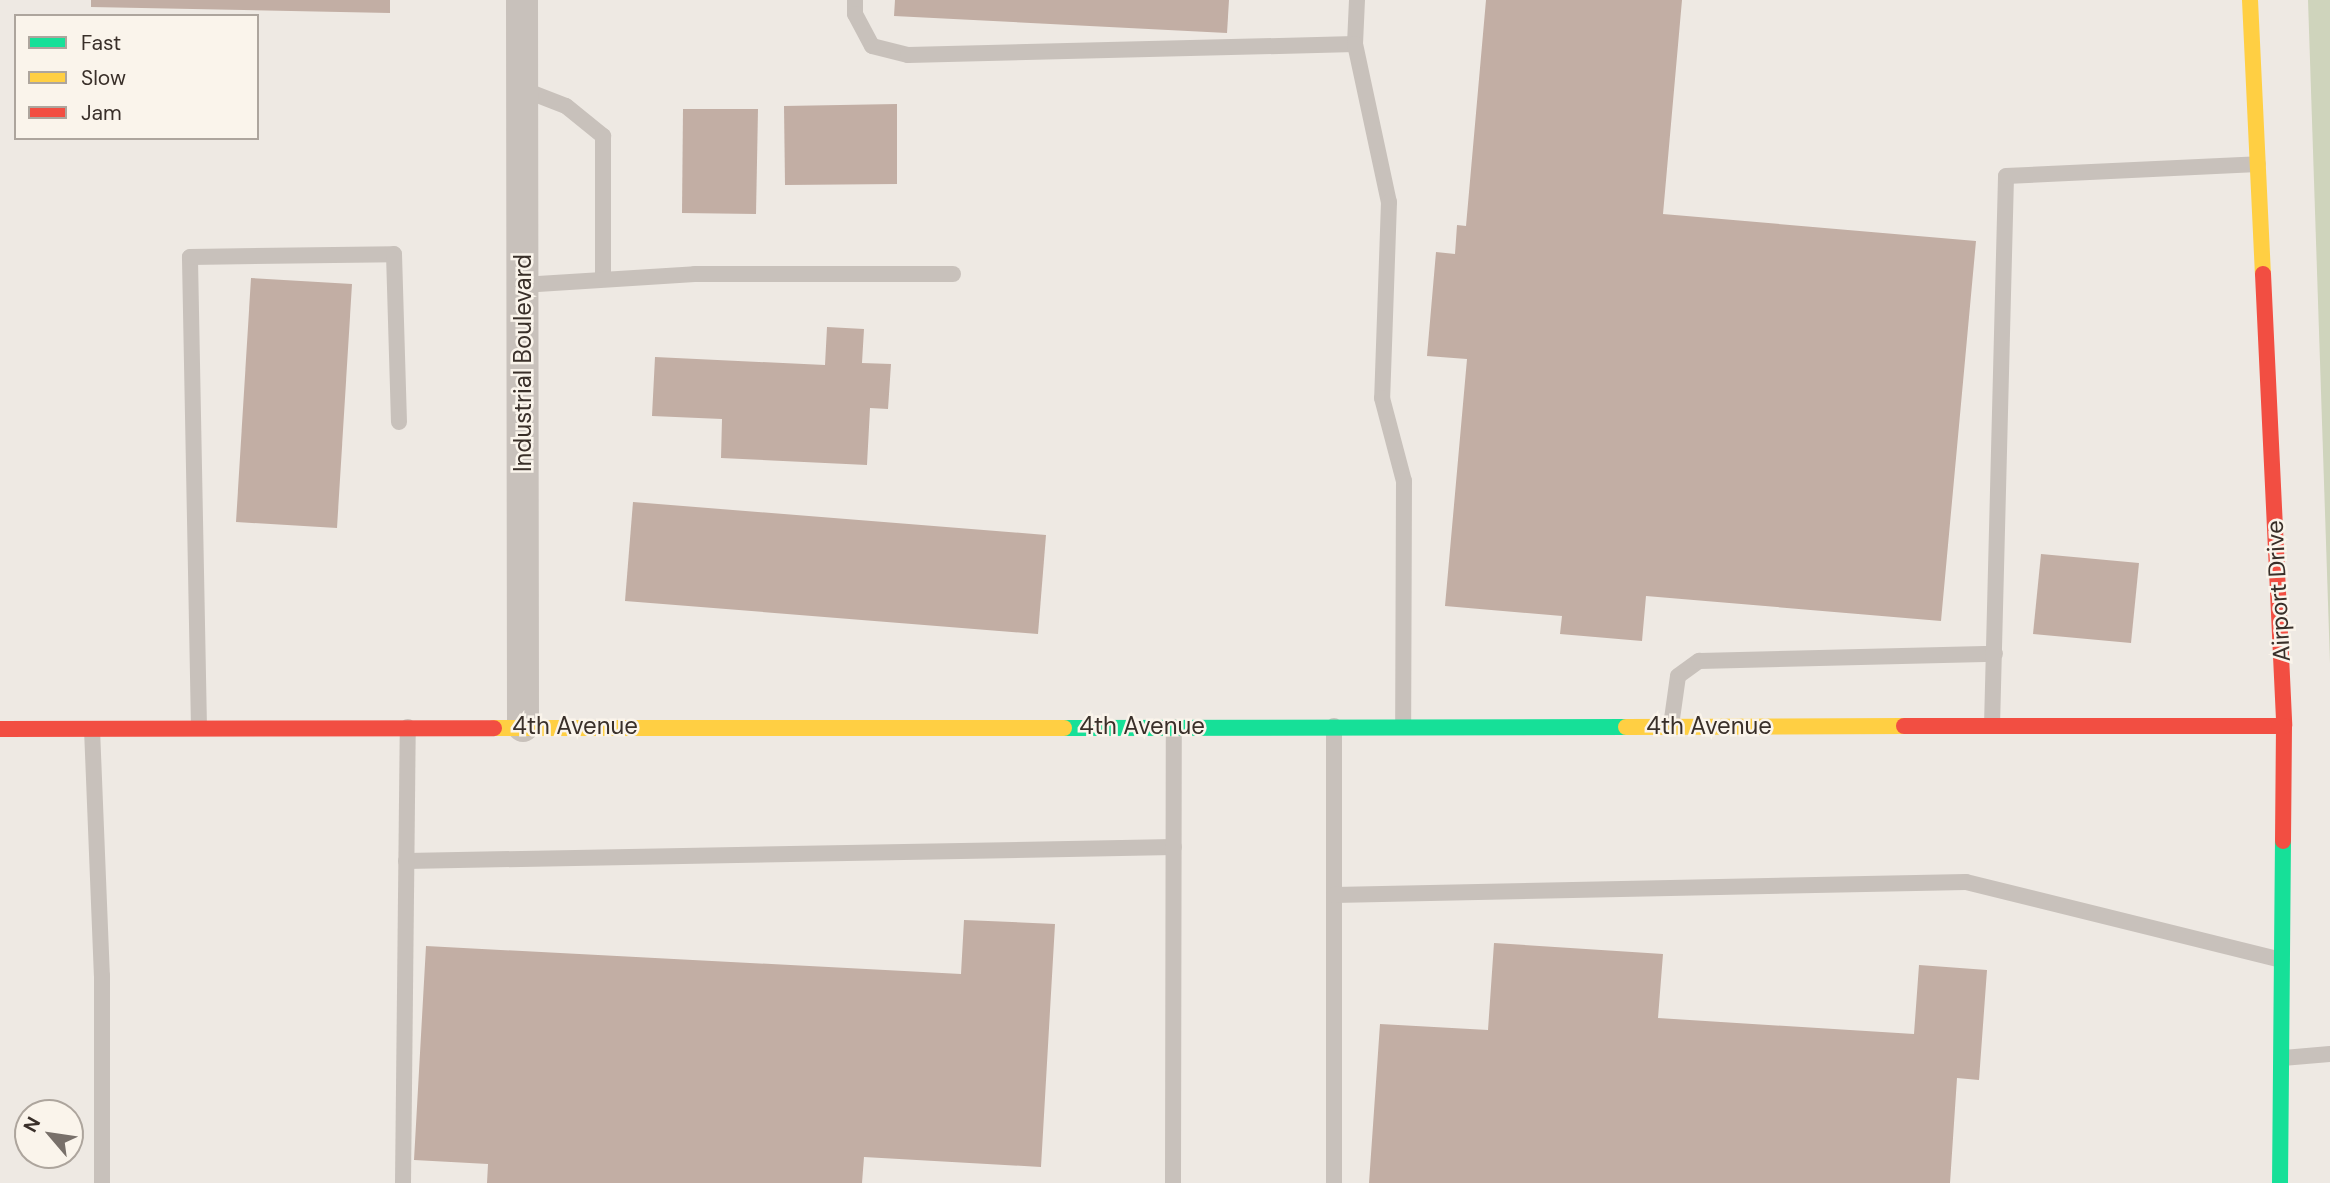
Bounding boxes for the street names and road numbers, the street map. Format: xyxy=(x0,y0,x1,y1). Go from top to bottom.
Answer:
street label: Industrial Boulevard xyxy=(509,254,537,472)
street label: Airport Drive xyxy=(2260,520,2296,662)
street label: 4th Avenue xyxy=(512,712,638,740)
street label: 4th Avenue xyxy=(1079,712,1205,740)
street label: 4th Avenue xyxy=(1646,712,1772,740)

